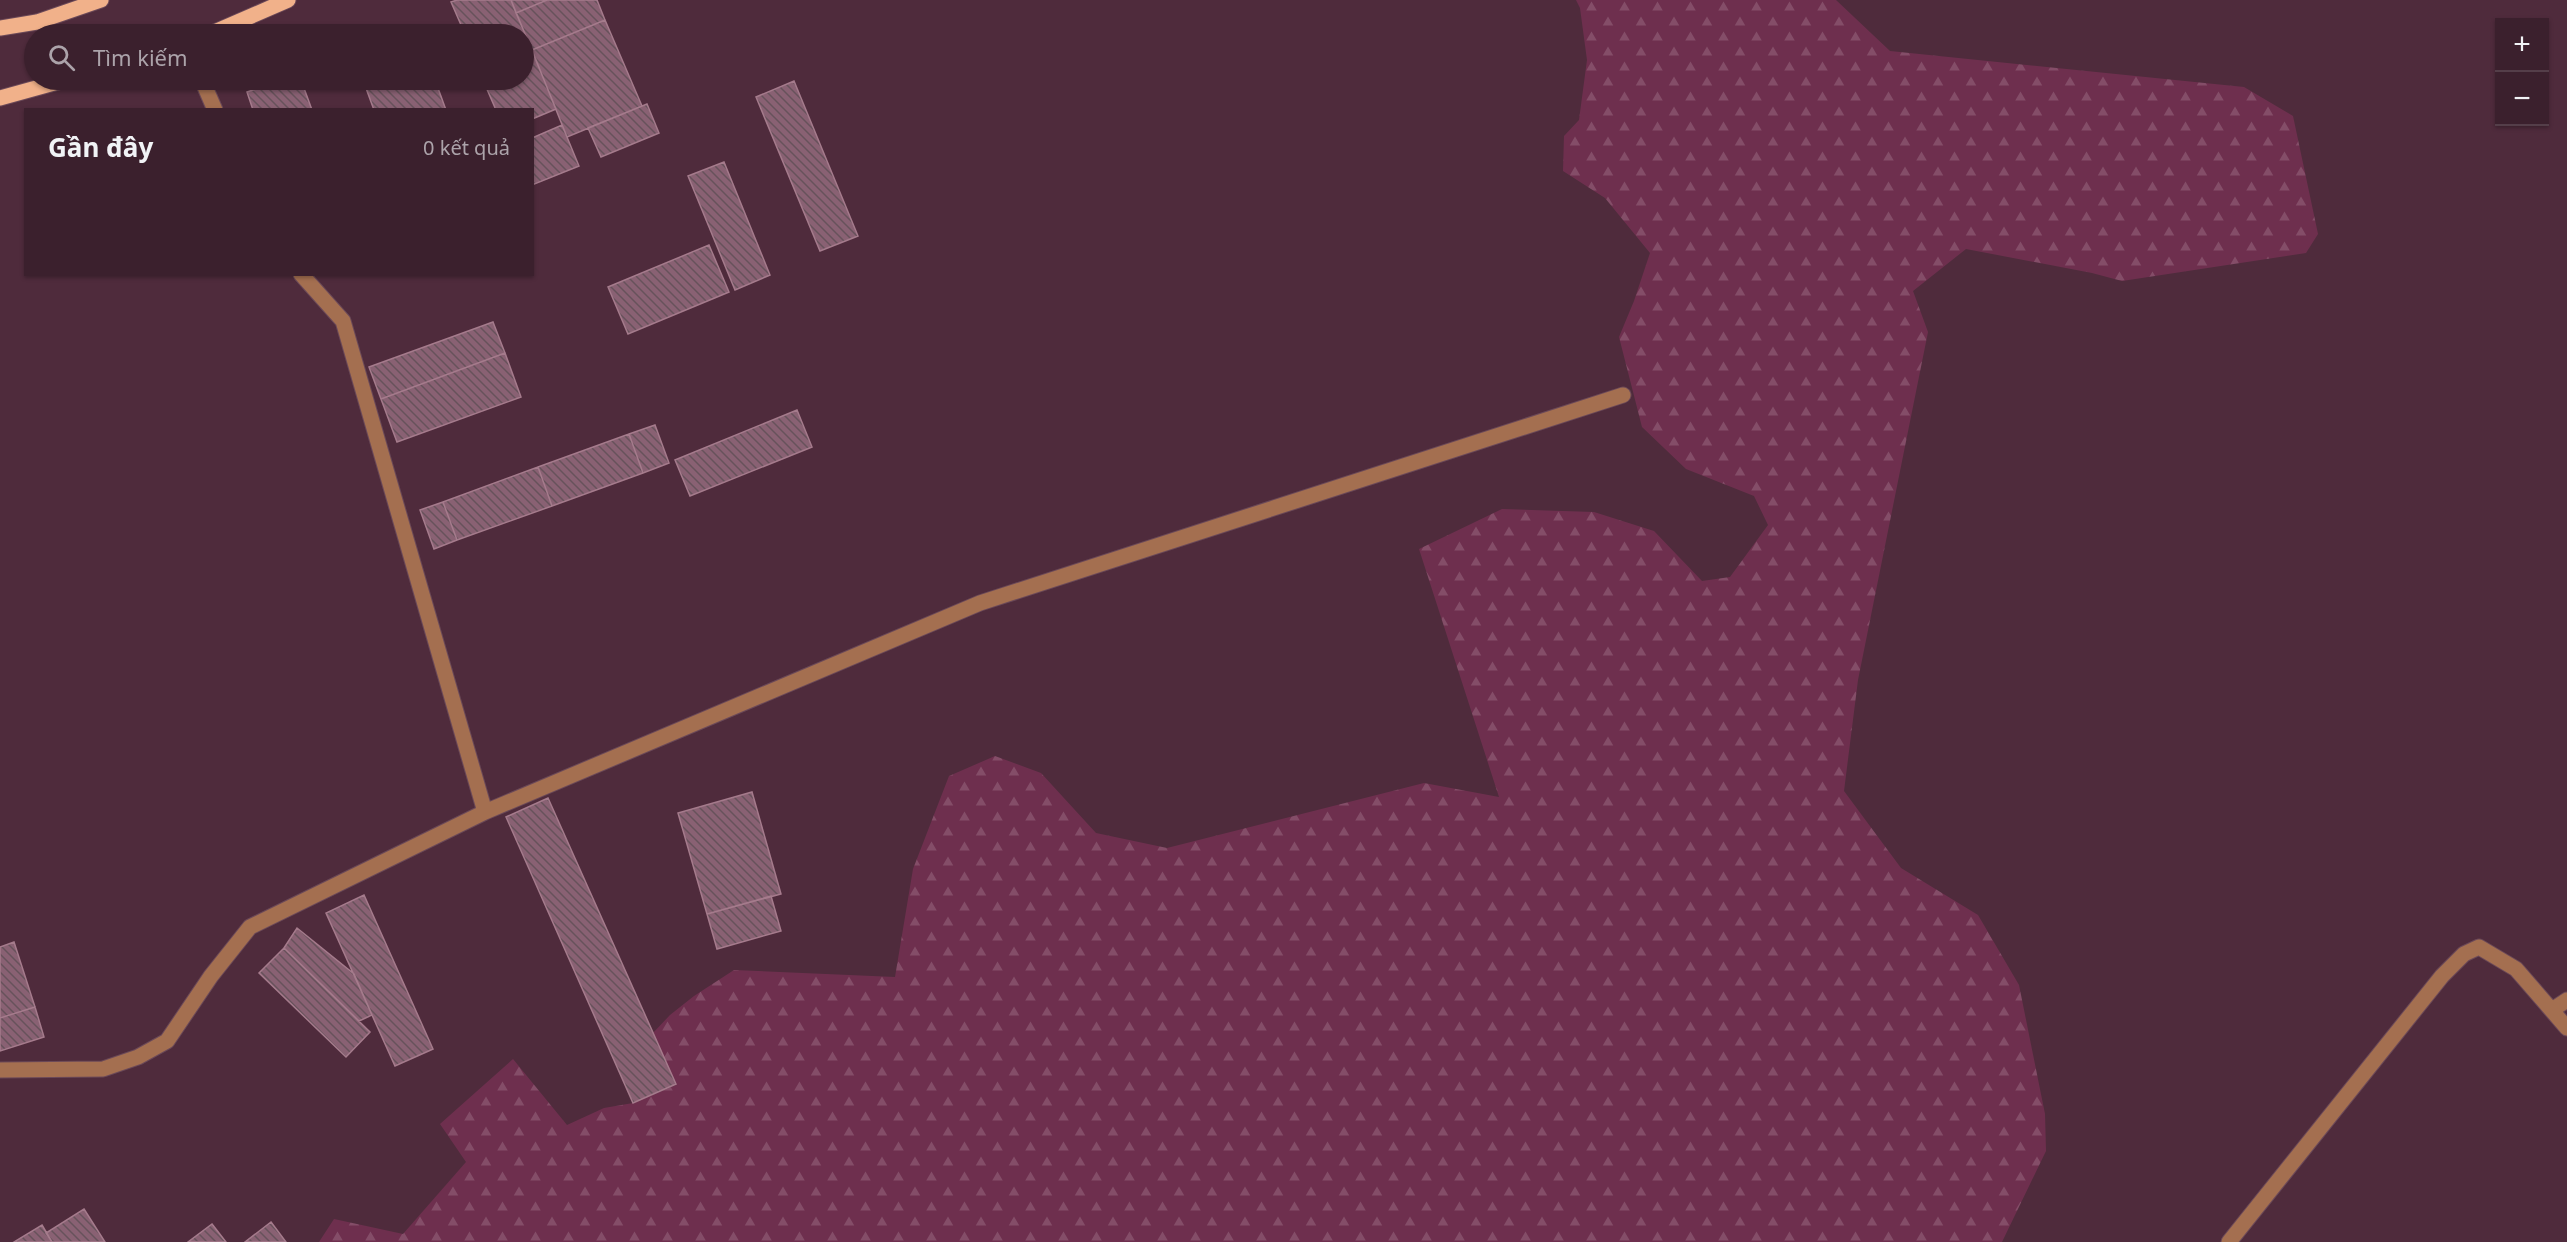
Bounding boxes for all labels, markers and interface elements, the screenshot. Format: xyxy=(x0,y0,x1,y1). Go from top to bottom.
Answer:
map controls xyxy=(2495,18,2549,126)
button: + xyxy=(2495,18,2549,72)
search box xyxy=(24,24,534,90)
icon: search xyxy=(45,41,78,74)
text: Tìm kiếm xyxy=(93,42,188,72)
button: − xyxy=(2495,72,2549,126)
text: Gần đây xyxy=(48,129,153,165)
text: 0 kết quả xyxy=(423,134,510,161)

